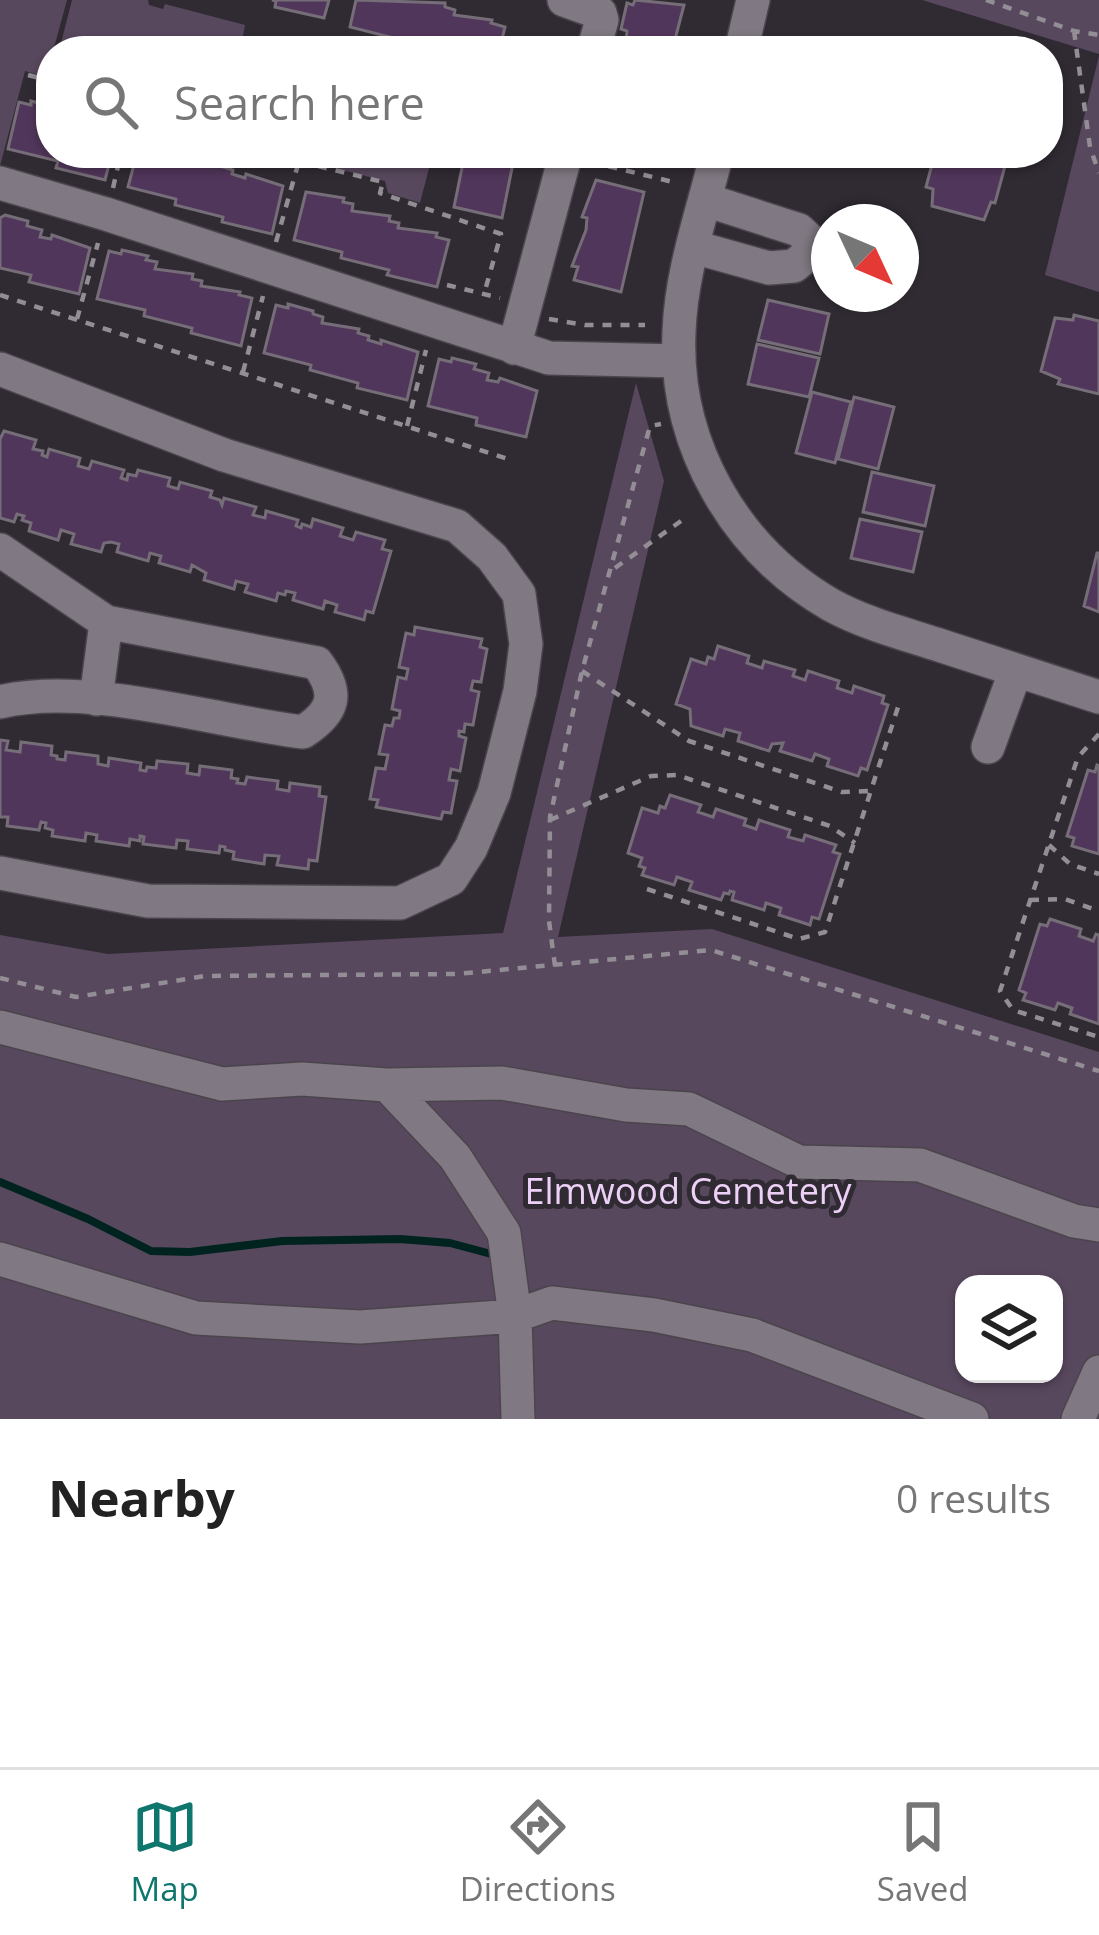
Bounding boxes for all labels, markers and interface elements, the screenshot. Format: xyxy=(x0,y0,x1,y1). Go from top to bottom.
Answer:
search box xyxy=(36,36,1063,168)
icon: search xyxy=(78,69,144,135)
text: Search here xyxy=(174,72,425,133)
north arrow xyxy=(811,204,919,312)
park label: Elmwood Cemetery xyxy=(524,1166,853,1215)
map controls xyxy=(955,1275,1063,1383)
button: layers xyxy=(955,1275,1063,1383)
text: Nearby xyxy=(48,1462,235,1532)
text: 0 results xyxy=(896,1471,1051,1524)
tab: Map xyxy=(131,1794,199,1911)
tab: Directions xyxy=(460,1794,616,1911)
tab: Saved xyxy=(877,1794,968,1911)

